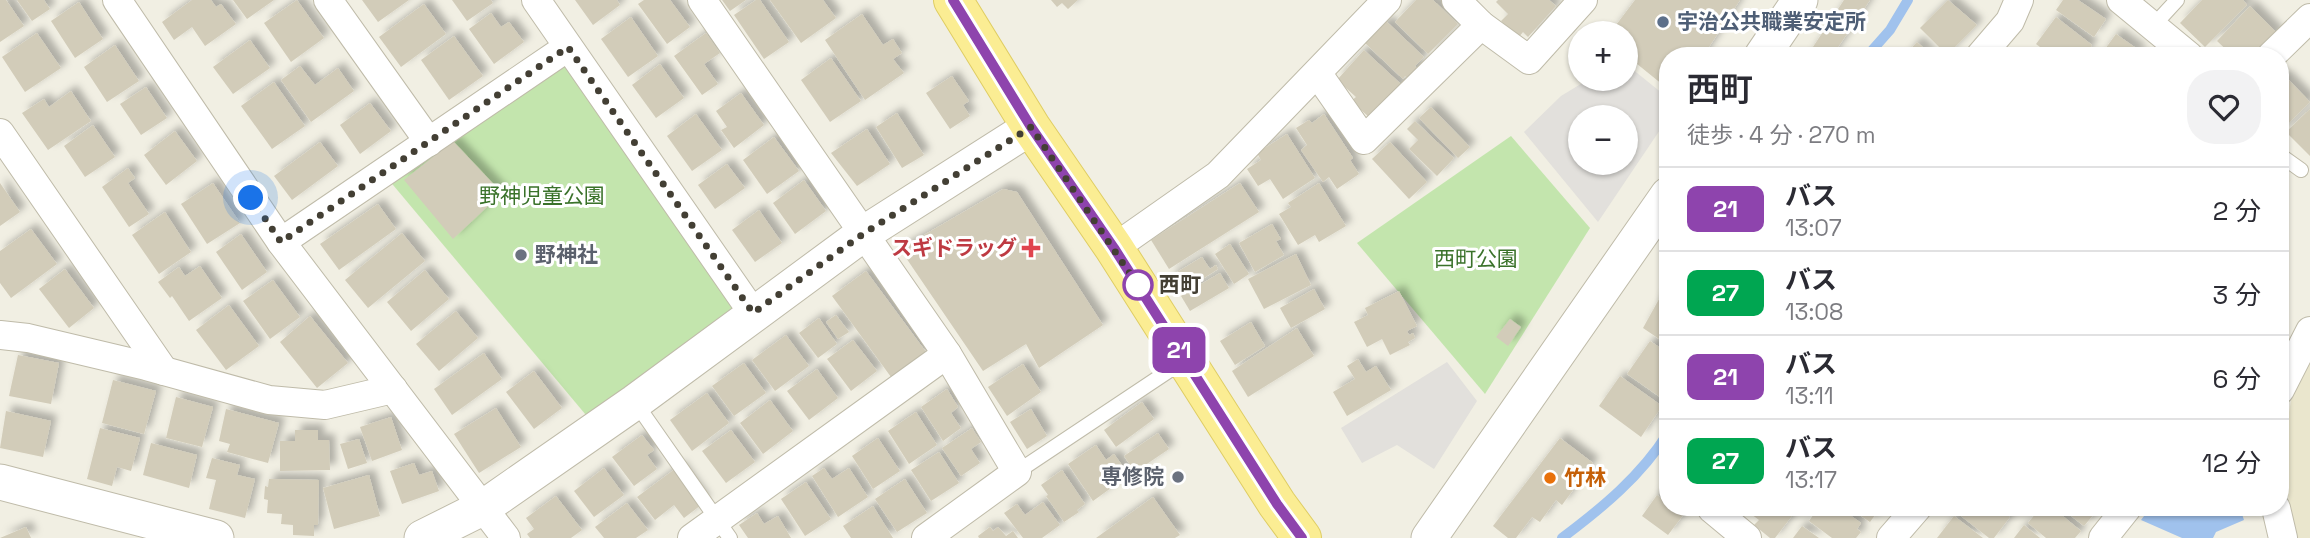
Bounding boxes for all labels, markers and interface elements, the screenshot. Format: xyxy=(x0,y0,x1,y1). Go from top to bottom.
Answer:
place label: 宇治公共職業安定所 xyxy=(1677,8,1866,35)
marker: 宇治公共職業安定所 xyxy=(1655,14,1671,30)
map controls xyxy=(1568,21,1638,175)
button: + xyxy=(1568,21,1638,91)
text: 西町 xyxy=(1687,69,1753,111)
button: heart xyxy=(2187,70,2261,144)
button: − xyxy=(1568,105,1638,175)
text: 徒歩 · 4 分 · 270 m xyxy=(1687,120,1875,150)
text: バス xyxy=(1785,179,1837,213)
your location xyxy=(233,180,268,215)
park label: 野神児童公園 xyxy=(479,182,605,209)
text: 21 xyxy=(1713,193,1738,224)
text: 2 分 xyxy=(2213,194,2261,228)
text: 13:07 xyxy=(1785,213,1842,243)
place label: スギドラッグ xyxy=(891,234,1017,261)
marker: スギドラッグ xyxy=(1023,240,1039,256)
place label: 野神社 xyxy=(535,241,598,268)
park label: 西町公園 xyxy=(1434,245,1518,272)
marker: 野神社 xyxy=(513,247,529,263)
text: バス xyxy=(1785,263,1837,297)
marker: 西町 xyxy=(1123,270,1153,300)
place label: 西町 xyxy=(1159,271,1201,298)
text: 27 xyxy=(1712,277,1739,308)
text: 3 分 xyxy=(2213,278,2261,312)
text: 13:08 xyxy=(1785,297,1843,327)
line badge: 21 xyxy=(1148,327,1210,373)
text: 21 xyxy=(1166,334,1192,365)
text: バス xyxy=(1785,347,1837,381)
text: 21 xyxy=(1713,361,1738,392)
text: 6 分 xyxy=(2212,362,2261,396)
text: 13:11 xyxy=(1785,381,1834,411)
text: バス xyxy=(1785,431,1837,465)
text: 27 xyxy=(1712,445,1739,476)
text: 12 分 xyxy=(2202,446,2261,480)
place label: 専修院 xyxy=(1101,463,1164,490)
place label: 竹林 xyxy=(1564,464,1606,491)
text: 13:17 xyxy=(1785,465,1837,495)
marker: 専修院 xyxy=(1170,469,1186,485)
marker: 竹林 xyxy=(1542,470,1558,486)

